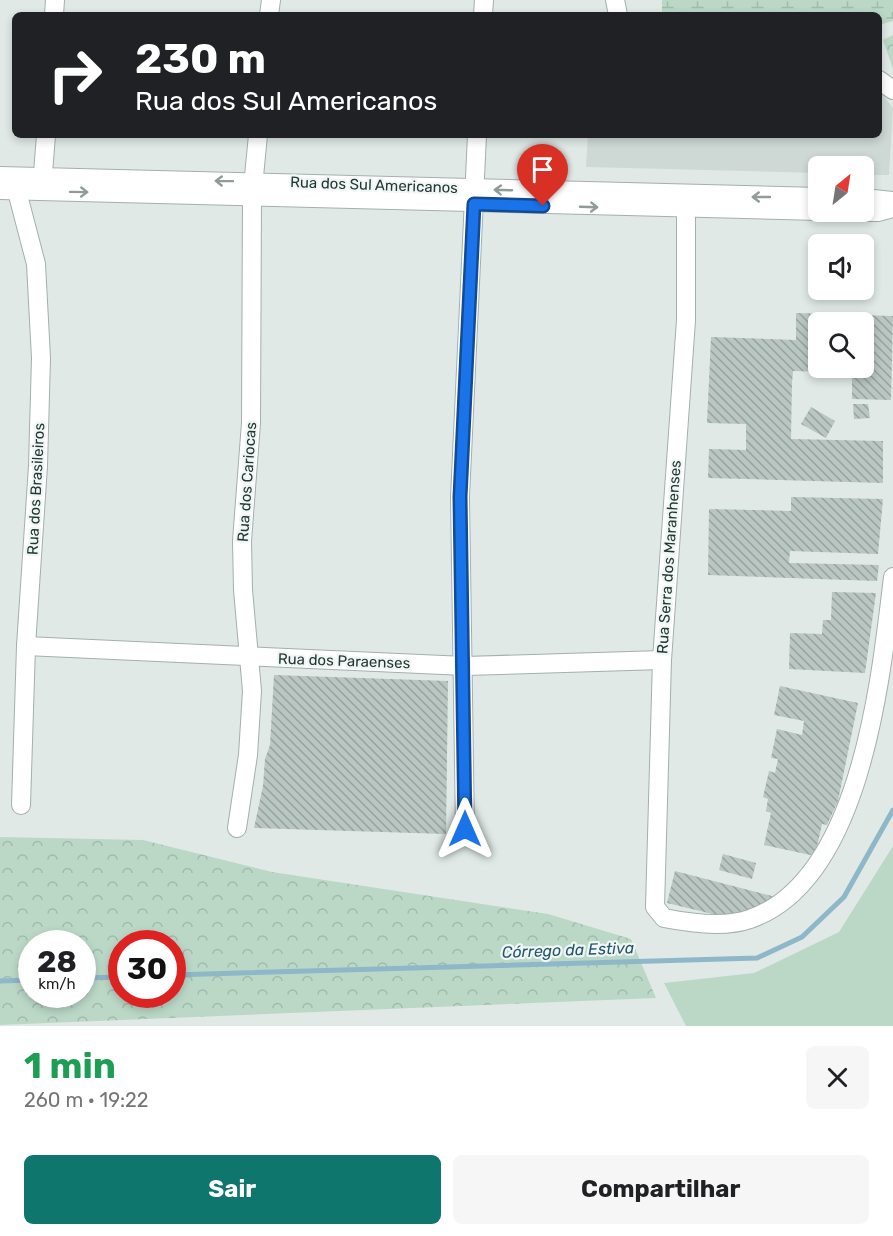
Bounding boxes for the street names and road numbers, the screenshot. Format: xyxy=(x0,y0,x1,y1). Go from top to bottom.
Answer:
street label: Rua dos Sul Americanos xyxy=(290,173,459,197)
street label: Rua dos Cariocas xyxy=(234,421,260,543)
street label: Rua dos Brasileiros xyxy=(24,422,48,556)
street label: Rua Serra dos Maranhenses xyxy=(653,459,685,654)
street label: Rua dos Paraenses xyxy=(277,650,411,672)

